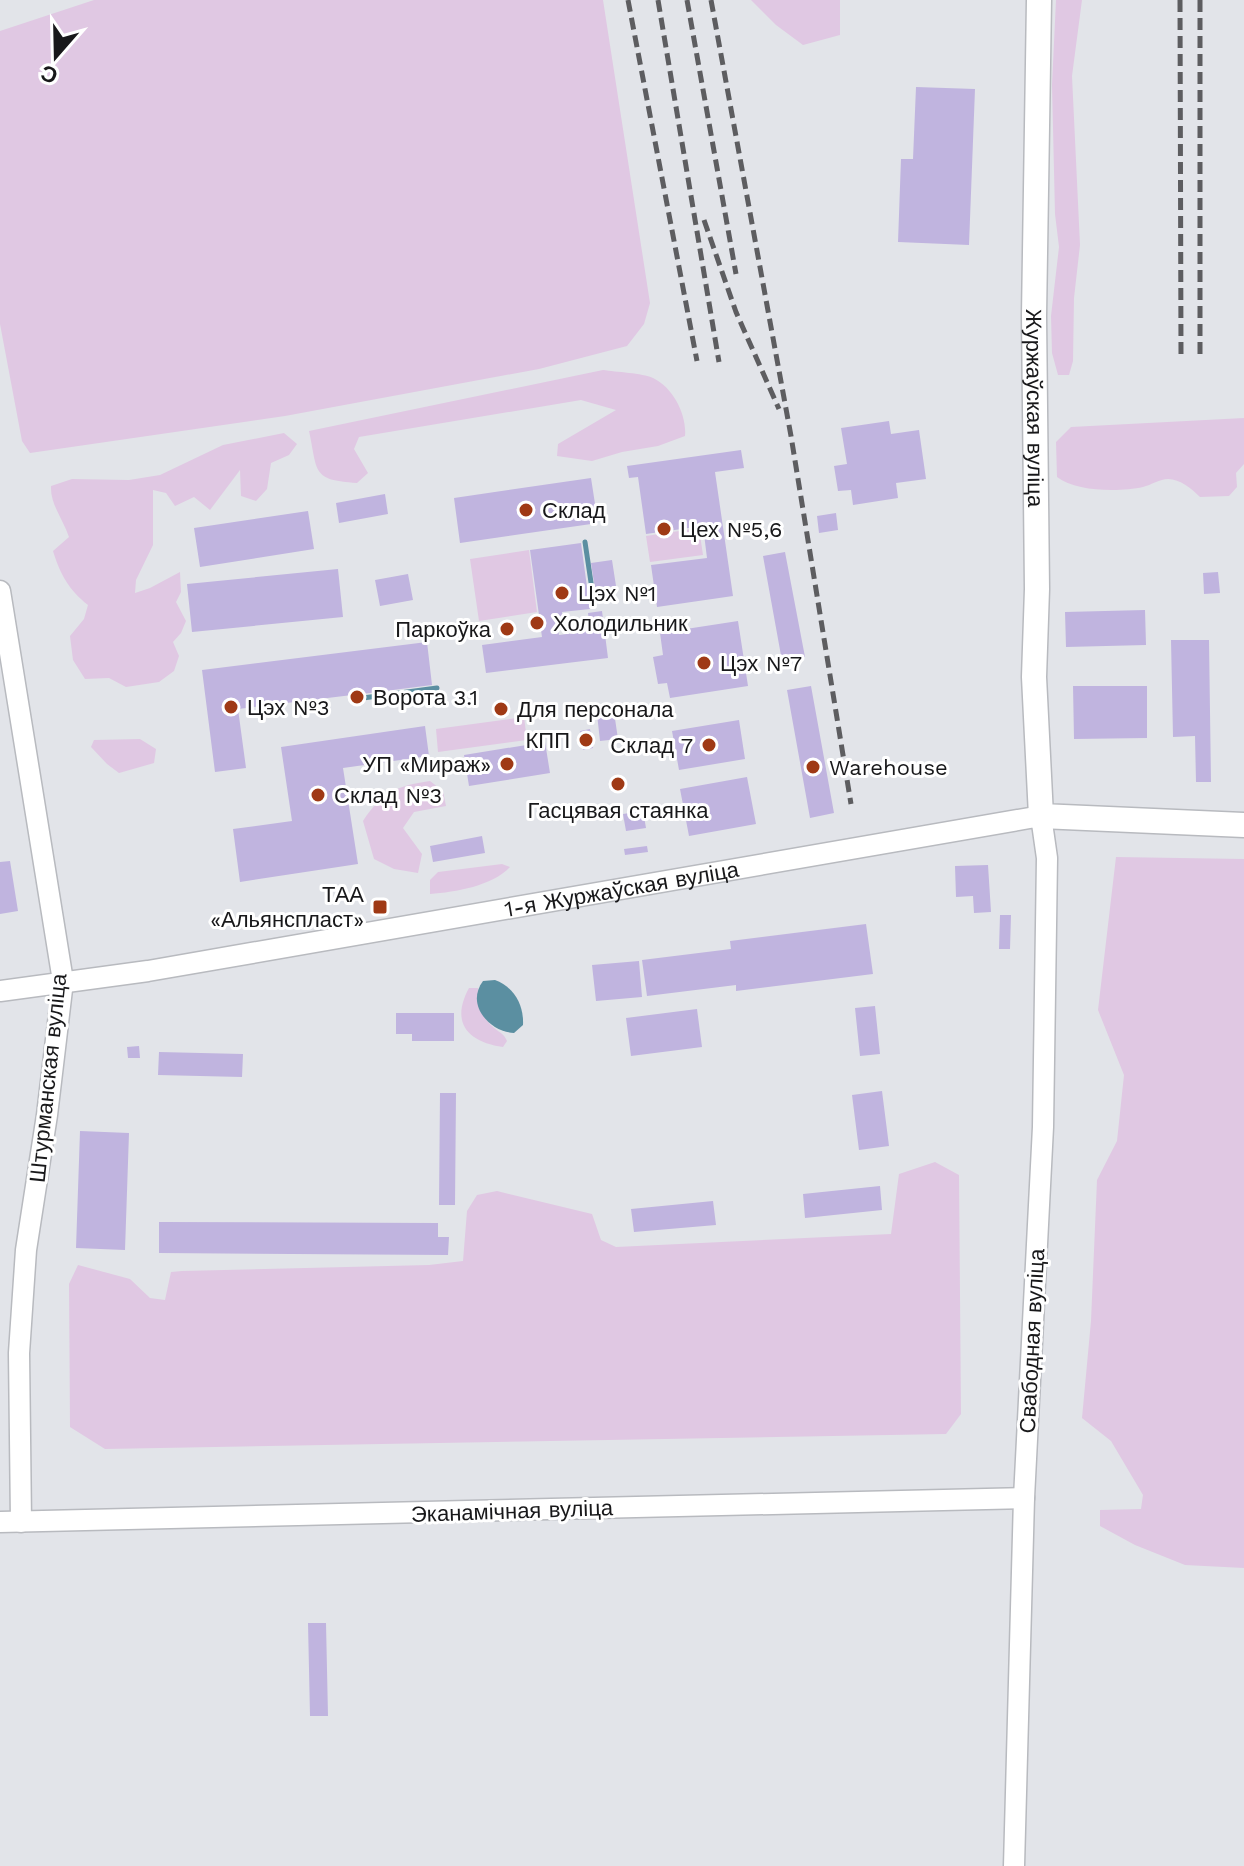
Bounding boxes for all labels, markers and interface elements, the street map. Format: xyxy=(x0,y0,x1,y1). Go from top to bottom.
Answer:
north arrow xyxy=(16,16,96,96)
text: С xyxy=(37,60,61,89)
street label: Журжаўская вуліца xyxy=(1021,309,1049,508)
place label: Склад xyxy=(542,498,606,523)
marker: Склад xyxy=(517,501,535,519)
place label: Цех №5,6 xyxy=(680,517,782,542)
marker: Цех №5,6 xyxy=(655,520,673,538)
place label: Цэх №1 xyxy=(578,581,656,606)
marker: Цэх №1 xyxy=(553,584,571,602)
place label: Холодильник xyxy=(553,611,688,636)
marker: Холодильник xyxy=(528,614,546,632)
place label: Паркоўка xyxy=(395,617,492,642)
marker: Паркоўка xyxy=(498,620,516,638)
place label: Цэх №7 xyxy=(720,651,802,676)
marker: Цэх №7 xyxy=(695,654,713,672)
place label: Ворота 3.1 xyxy=(373,685,478,710)
marker: Ворота 3.1 xyxy=(348,688,366,706)
place label: Цэх №3 xyxy=(247,695,330,720)
place label: Для персонала xyxy=(517,697,674,722)
marker: Цэх №3 xyxy=(222,698,240,716)
marker: Для персонала xyxy=(492,700,510,718)
place label: КПП xyxy=(526,728,570,753)
marker: КПП xyxy=(577,731,595,749)
place label: Склад 7 xyxy=(610,733,693,758)
marker: Склад 7 xyxy=(700,736,718,754)
place label: УП «Мираж» xyxy=(362,752,491,777)
marker: УП «Мираж» xyxy=(498,755,516,773)
place label: Warehouse xyxy=(829,755,948,780)
marker: Warehouse xyxy=(804,758,822,776)
marker: Гасцявая стаянка xyxy=(609,775,627,793)
place label: Склад №3 xyxy=(334,783,442,808)
marker: Склад №3 xyxy=(309,786,327,804)
place label: Гасцявая стаянка xyxy=(528,798,709,823)
street label: 1-я Журжаўская вуліца xyxy=(502,856,741,921)
place label: ТАА «Альянспласт» xyxy=(210,882,364,932)
marker: ТАА «Альянспласт» xyxy=(371,898,389,916)
street label: Штурманская вуліца xyxy=(25,971,71,1184)
street label: Свабодная вуліца xyxy=(1015,1247,1049,1434)
street label: Эканамічная вуліца xyxy=(411,1495,614,1527)

